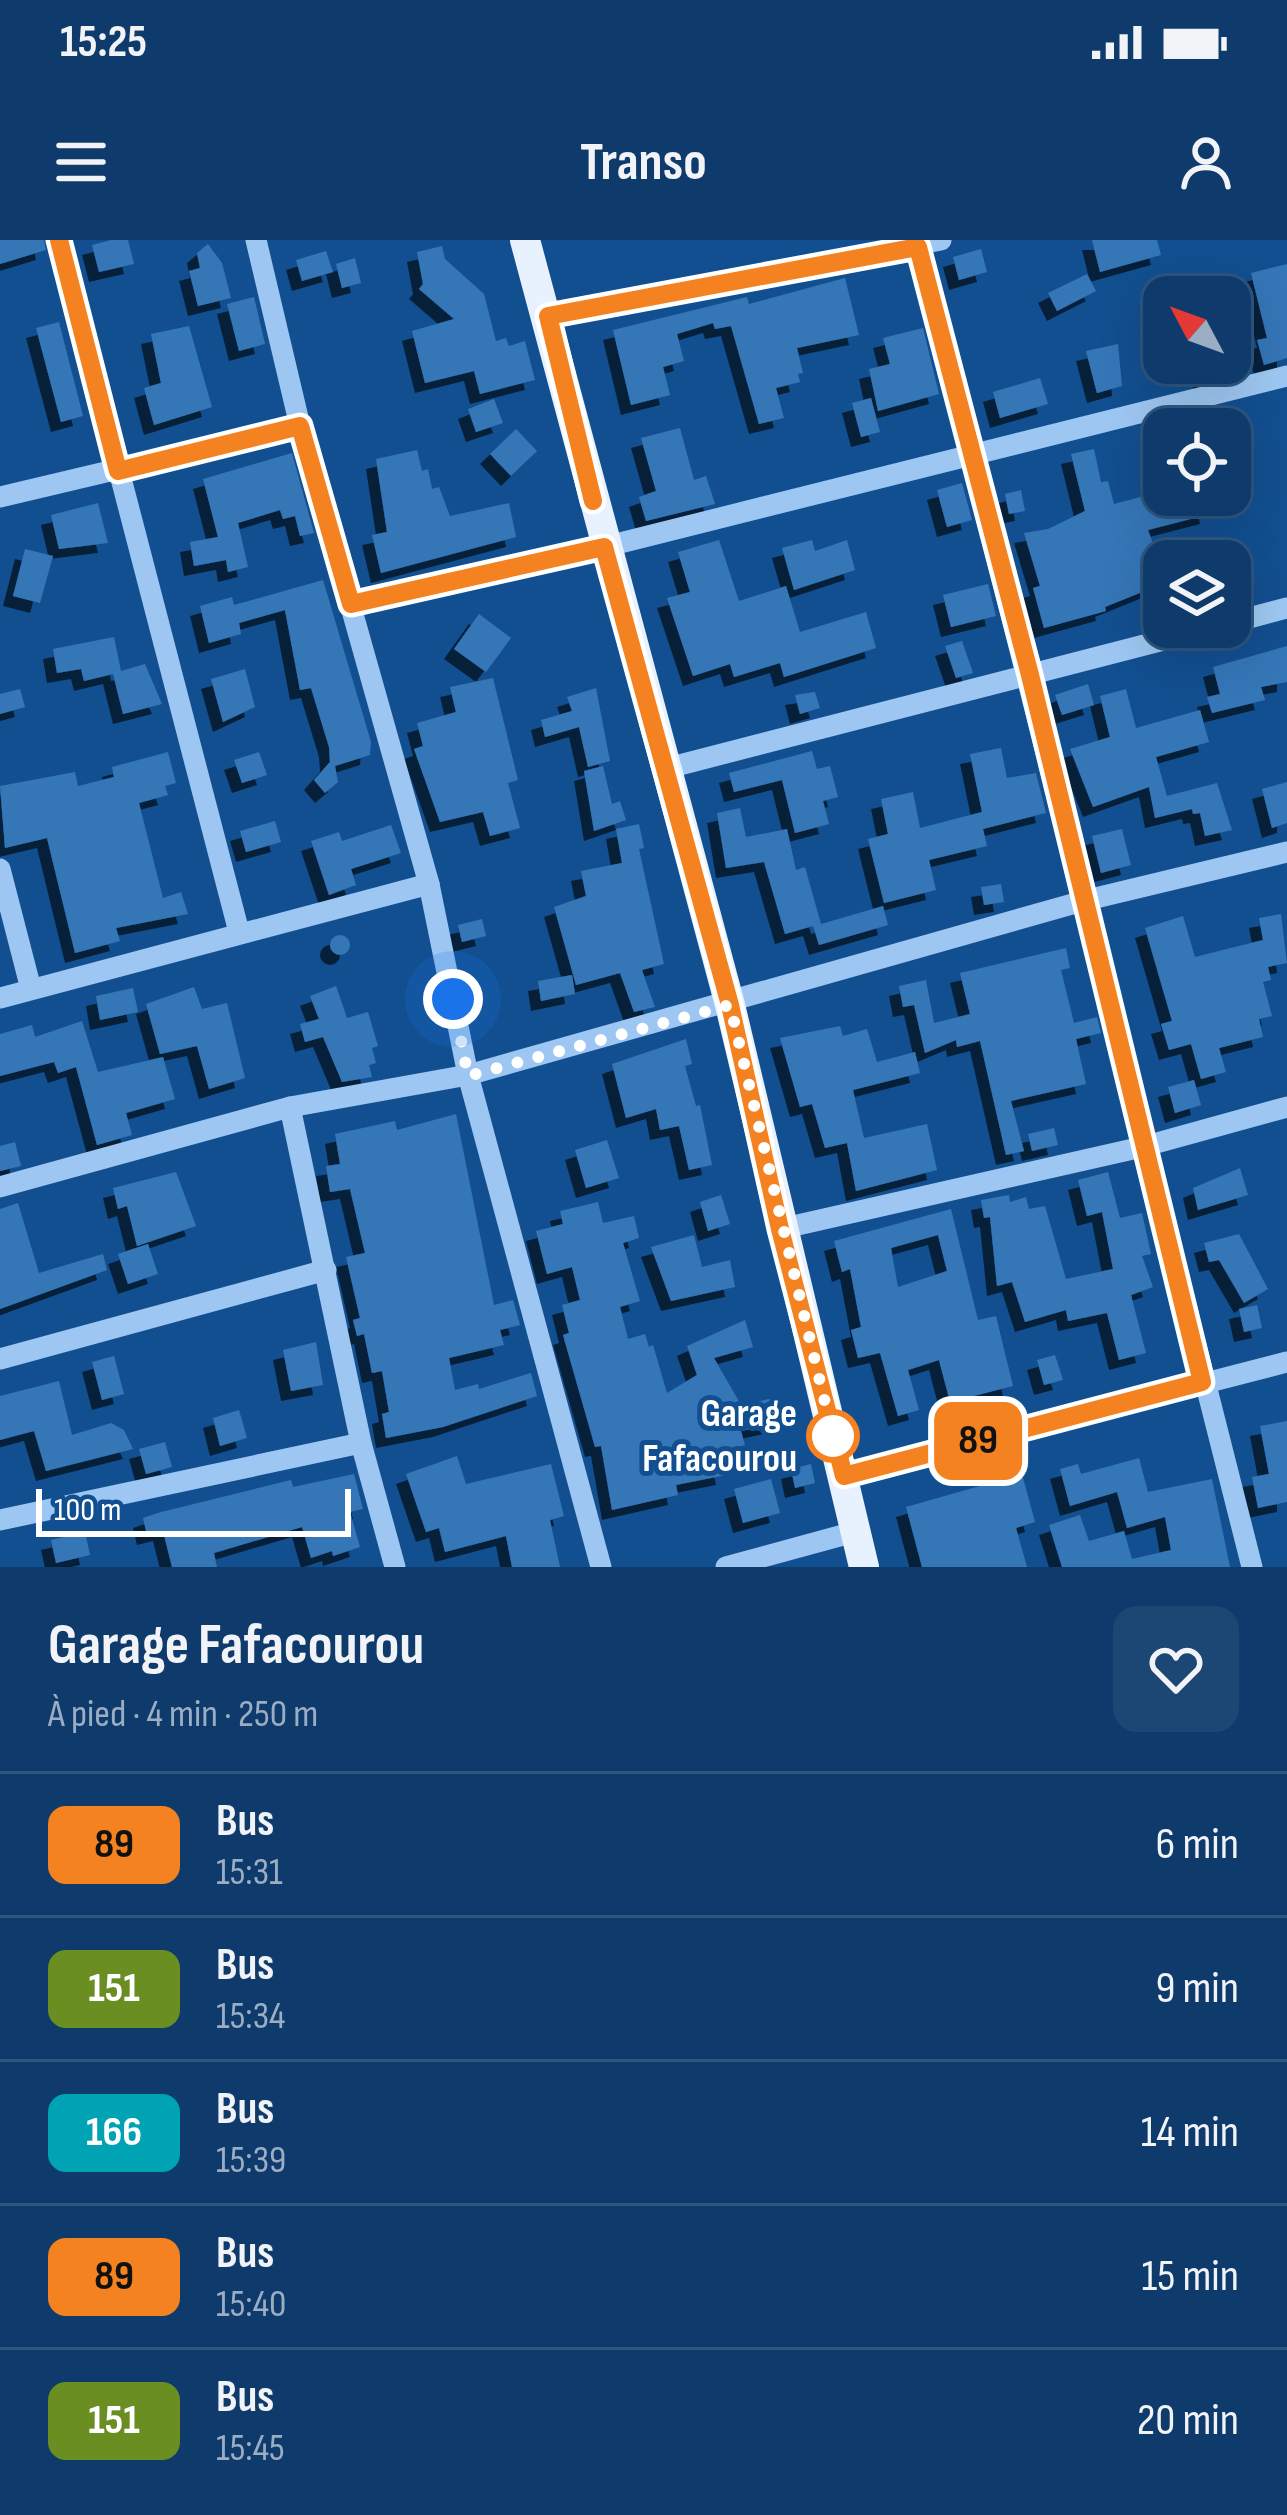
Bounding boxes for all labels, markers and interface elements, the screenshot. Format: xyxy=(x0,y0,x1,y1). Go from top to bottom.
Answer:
text: 15:25 xyxy=(60,15,147,70)
icon: menu xyxy=(48,129,114,195)
icon: person xyxy=(1173,129,1239,195)
text: Transo xyxy=(580,130,707,195)
north arrow xyxy=(1143,276,1251,384)
map controls xyxy=(1143,276,1251,648)
button: locate xyxy=(1143,408,1251,516)
button: layers xyxy=(1143,540,1251,648)
your location xyxy=(423,969,483,1029)
place label: Garage Fafacourou xyxy=(642,1391,797,1483)
line badge: 89 xyxy=(924,1402,1032,1480)
marker: Garage Fafacourou xyxy=(808,1411,858,1461)
text: 89 xyxy=(958,1415,998,1466)
scale bar xyxy=(36,1483,351,1536)
text: 100 m xyxy=(54,1490,121,1530)
button: heart xyxy=(1113,1606,1239,1732)
text: Garage Fafacourou xyxy=(48,1612,424,1680)
text: À pied · 4 min · 250 m xyxy=(48,1691,318,1738)
text: Bus xyxy=(216,1794,274,1849)
text: 6 min xyxy=(1156,1817,1239,1872)
text: 89 xyxy=(94,1819,134,1870)
text: 15:31 xyxy=(216,1849,283,1896)
text: Bus xyxy=(216,1938,274,1993)
text: 9 min xyxy=(1155,1961,1239,2016)
text: 151 xyxy=(88,1963,140,2014)
text: 15:34 xyxy=(216,1993,285,2040)
text: Bus xyxy=(216,2082,274,2137)
text: 14 min xyxy=(1141,2105,1239,2160)
text: 166 xyxy=(86,2107,142,2158)
text: 15:39 xyxy=(216,2137,286,2184)
text: Bus xyxy=(216,2226,274,2281)
text: 15 min xyxy=(1142,2249,1239,2304)
text: 89 xyxy=(94,2251,134,2302)
text: 15:40 xyxy=(216,2281,286,2328)
text: Bus xyxy=(216,2370,274,2425)
text: 20 min xyxy=(1137,2393,1239,2448)
text: 151 xyxy=(88,2395,140,2446)
text: 15:45 xyxy=(216,2425,285,2472)

